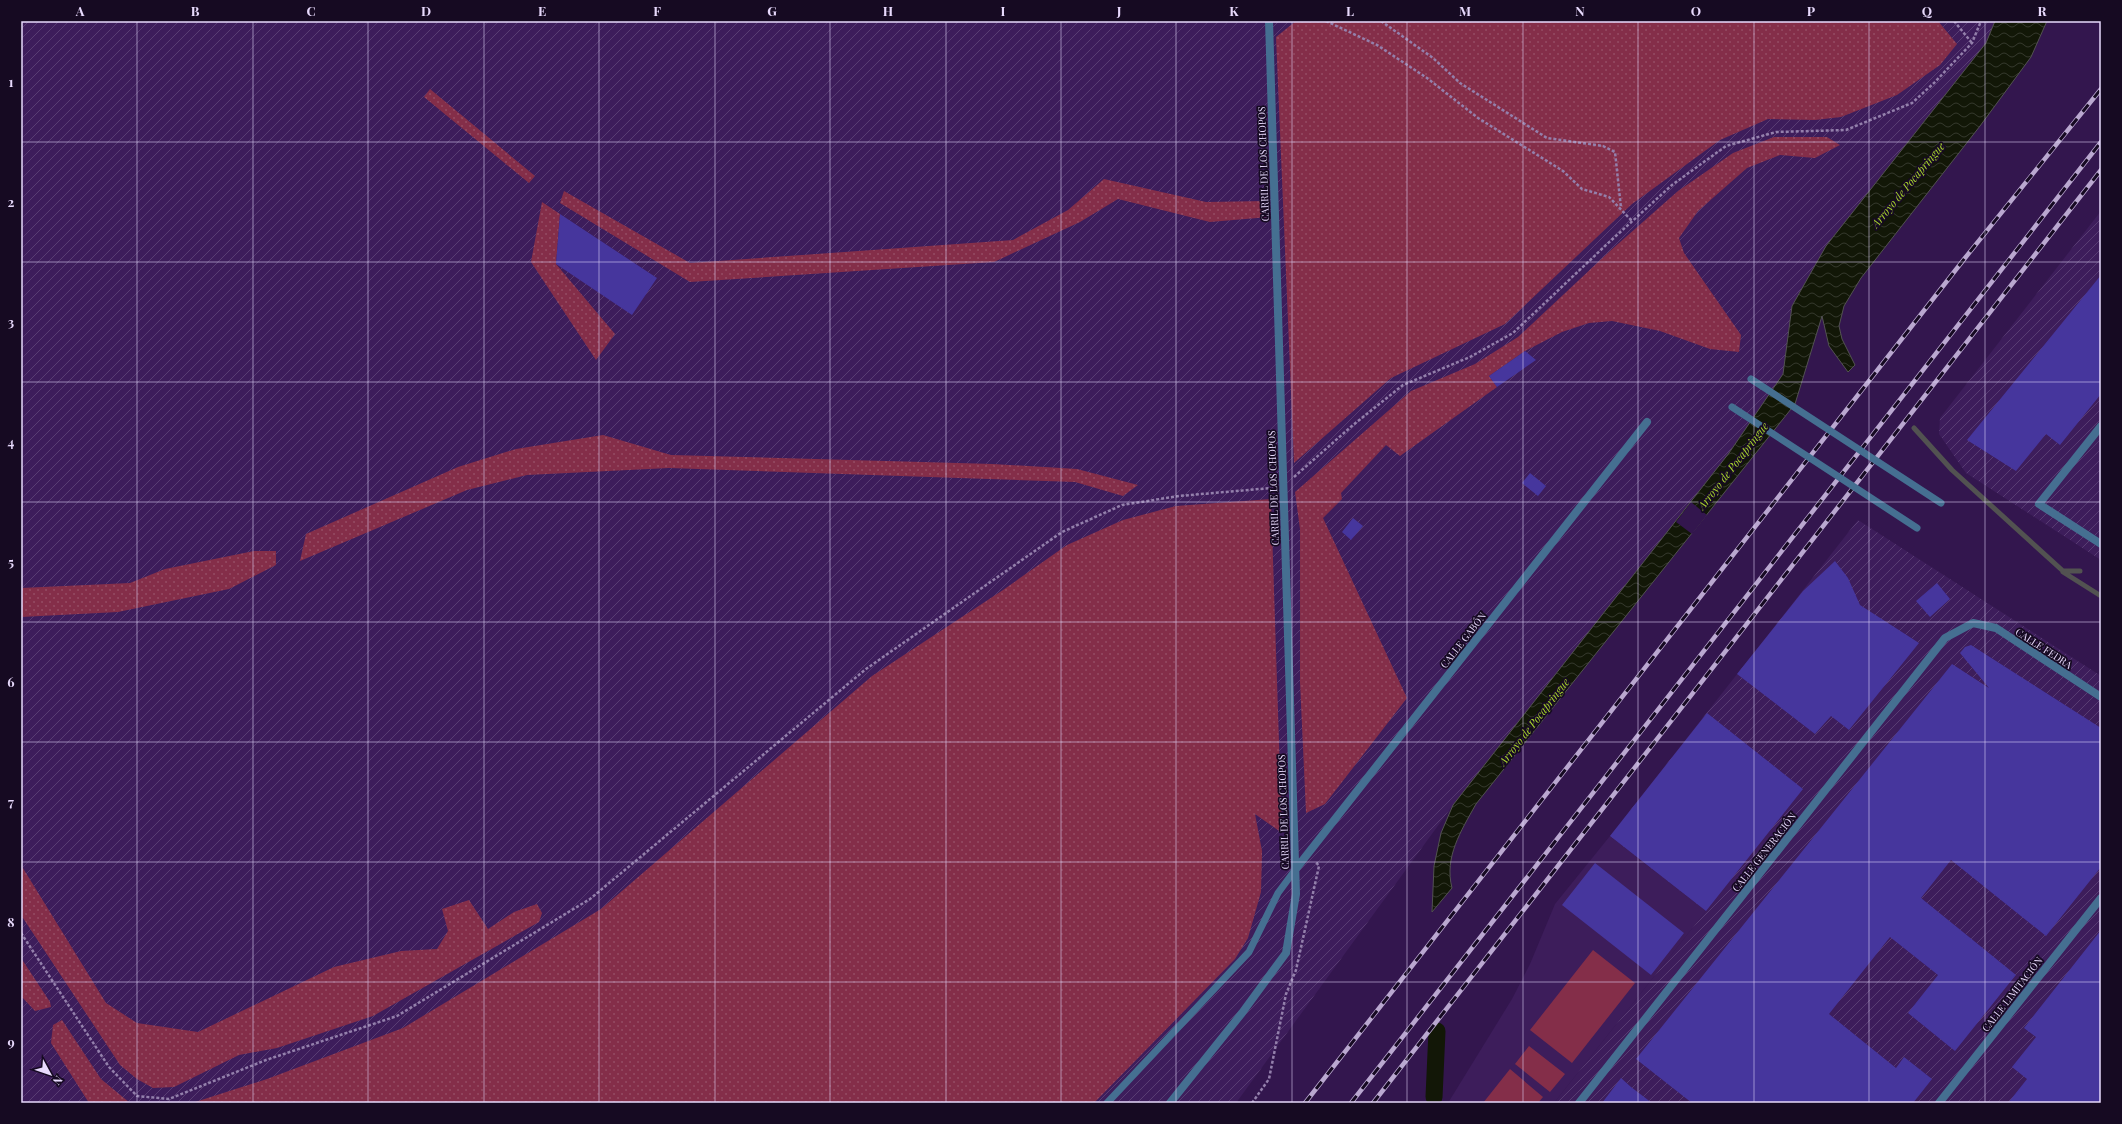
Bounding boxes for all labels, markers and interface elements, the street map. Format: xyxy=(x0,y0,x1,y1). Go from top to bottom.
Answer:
text: A xyxy=(75,2,85,19)
text: B xyxy=(191,2,200,19)
text: C xyxy=(306,2,316,19)
text: D xyxy=(421,2,431,19)
text: E xyxy=(538,2,546,19)
text: F xyxy=(653,2,661,19)
text: G xyxy=(767,2,777,19)
text: H xyxy=(883,2,893,19)
text: I xyxy=(1001,2,1006,19)
text: J xyxy=(1116,2,1122,19)
text: K xyxy=(1229,2,1239,19)
text: L xyxy=(1346,2,1354,19)
text: M xyxy=(1459,2,1471,19)
text: N xyxy=(1575,2,1585,19)
text: O xyxy=(1691,2,1701,19)
text: P xyxy=(1807,2,1816,19)
text: Q xyxy=(1922,2,1933,19)
text: R xyxy=(2038,2,2048,19)
text: 1 xyxy=(9,73,14,90)
street label: CARRIL DE LOS CHOPOS xyxy=(1254,106,1272,222)
water label: Arroyo de Pocapringue xyxy=(1867,139,1948,231)
text: 2 xyxy=(8,193,15,210)
text: 3 xyxy=(8,313,14,330)
water label: Arroyo de Pocapringue xyxy=(1693,419,1772,513)
street label: CARRIL DE LOS CHOPOS xyxy=(1264,430,1282,546)
text: 4 xyxy=(8,433,15,450)
text: 5 xyxy=(8,553,14,570)
street label: CALLE GABÓN xyxy=(1437,609,1489,671)
street label: CALLE FEDRA xyxy=(2013,624,2076,672)
text: 6 xyxy=(7,673,15,690)
water label: Arroyo de Pocapringue xyxy=(1494,675,1573,769)
street label: CARRIL DE LOS CHOPOS xyxy=(1274,754,1292,870)
text: 7 xyxy=(8,793,14,810)
street label: CALLE GENERACIÓN xyxy=(1729,810,1799,894)
text: 8 xyxy=(7,913,15,930)
street label: CALLE LIMITACIÓN xyxy=(1978,954,2046,1034)
text: 9 xyxy=(7,1033,15,1050)
north arrow xyxy=(30,1054,70,1094)
text: N xyxy=(50,1073,66,1089)

